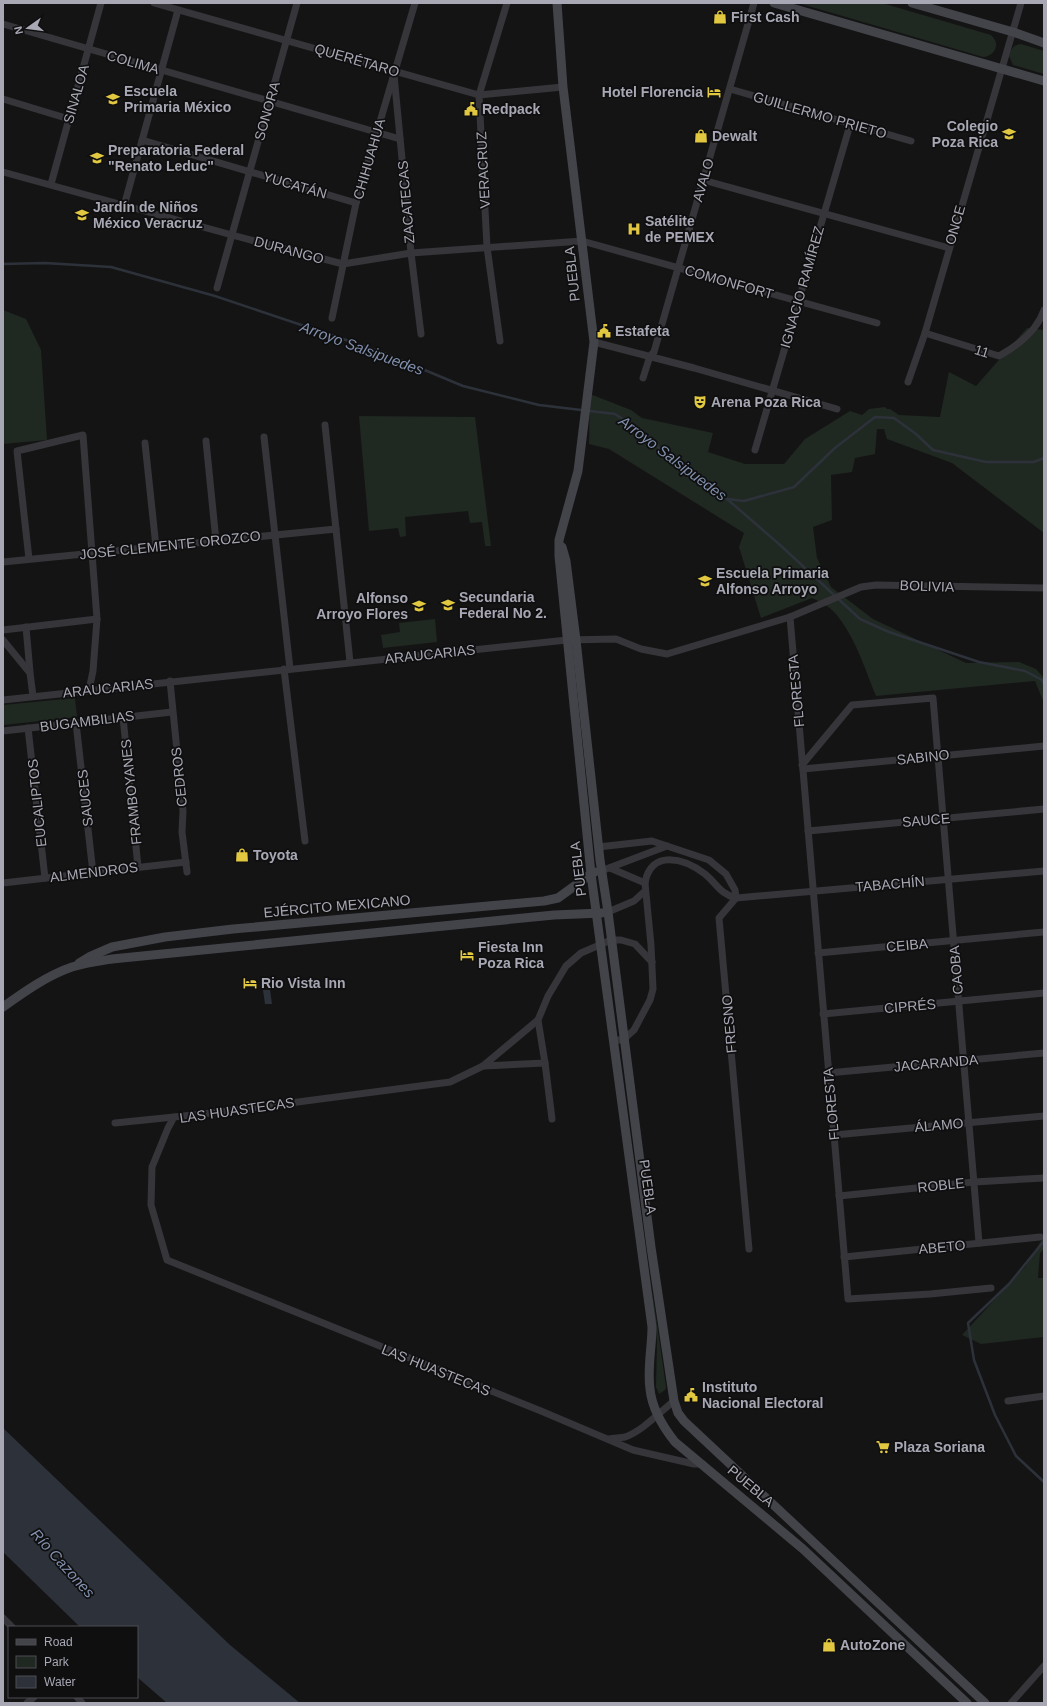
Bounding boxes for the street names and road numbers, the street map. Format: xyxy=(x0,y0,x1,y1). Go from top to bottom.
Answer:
street label: QUERÉTARO xyxy=(313,40,401,80)
street label: COLIMA xyxy=(105,47,162,77)
street label: SINALOA xyxy=(60,62,92,125)
street label: SONORA xyxy=(251,79,283,142)
street label: GUILLERMO PRIETO xyxy=(751,88,889,142)
street label: CHIHUAHUA xyxy=(350,116,388,201)
street label: VERACRUZ xyxy=(473,131,493,209)
street label: AVALO xyxy=(689,156,717,204)
street label: ZACATECAS xyxy=(394,160,418,244)
street label: YUCATÁN xyxy=(261,168,329,202)
street label: ONCE xyxy=(942,203,968,247)
street label: IGNACIO RAMÍREZ xyxy=(777,224,827,350)
street label: DURANGO xyxy=(252,233,326,267)
street label: PUEBLA xyxy=(561,245,583,302)
street label: COMONFORT xyxy=(683,262,776,302)
street label: 11 xyxy=(973,341,991,361)
street label: JOSÉ CLEMENTE OROZCO xyxy=(79,528,261,562)
street label: BOLIVIA xyxy=(900,577,955,595)
street label: ARAUCARIAS xyxy=(384,641,476,667)
street label: FLORESTA xyxy=(785,653,807,728)
street label: ARAUCARIAS xyxy=(62,675,154,701)
street label: BUGAMBILIAS xyxy=(39,707,135,735)
street label: FRAMBOYANES xyxy=(117,738,145,846)
street label: CEDROS xyxy=(168,746,190,808)
street label: SABINO xyxy=(896,746,950,768)
street label: EUCALIPTOS xyxy=(24,758,50,848)
street label: SAUCES xyxy=(74,769,96,827)
street label: SAUCE xyxy=(901,810,951,830)
street label: PUEBLA xyxy=(567,840,589,897)
street label: ALMENDROS xyxy=(49,859,139,885)
street label: TABACHÍN xyxy=(855,873,925,895)
street label: EJÉRCITO MEXICANO xyxy=(263,892,411,920)
street label: CEIBA xyxy=(885,935,929,955)
street label: CAOBA xyxy=(946,944,966,995)
street label: FRESNO xyxy=(718,994,740,1054)
street label: CIPRÉS xyxy=(883,996,937,1016)
street label: JACARANDA xyxy=(893,1051,980,1075)
street label: FLORESTA xyxy=(820,1066,842,1141)
street label: LAS HUASTECAS xyxy=(178,1094,296,1126)
street label: ÁLAMO xyxy=(914,1115,964,1135)
street label: PUEBLA xyxy=(636,1159,660,1216)
street label: ROBLE xyxy=(917,1175,965,1195)
street label: ABETO xyxy=(918,1237,966,1257)
street label: LAS HUASTECAS xyxy=(379,1341,493,1399)
street label: PUEBLA xyxy=(725,1462,778,1510)

